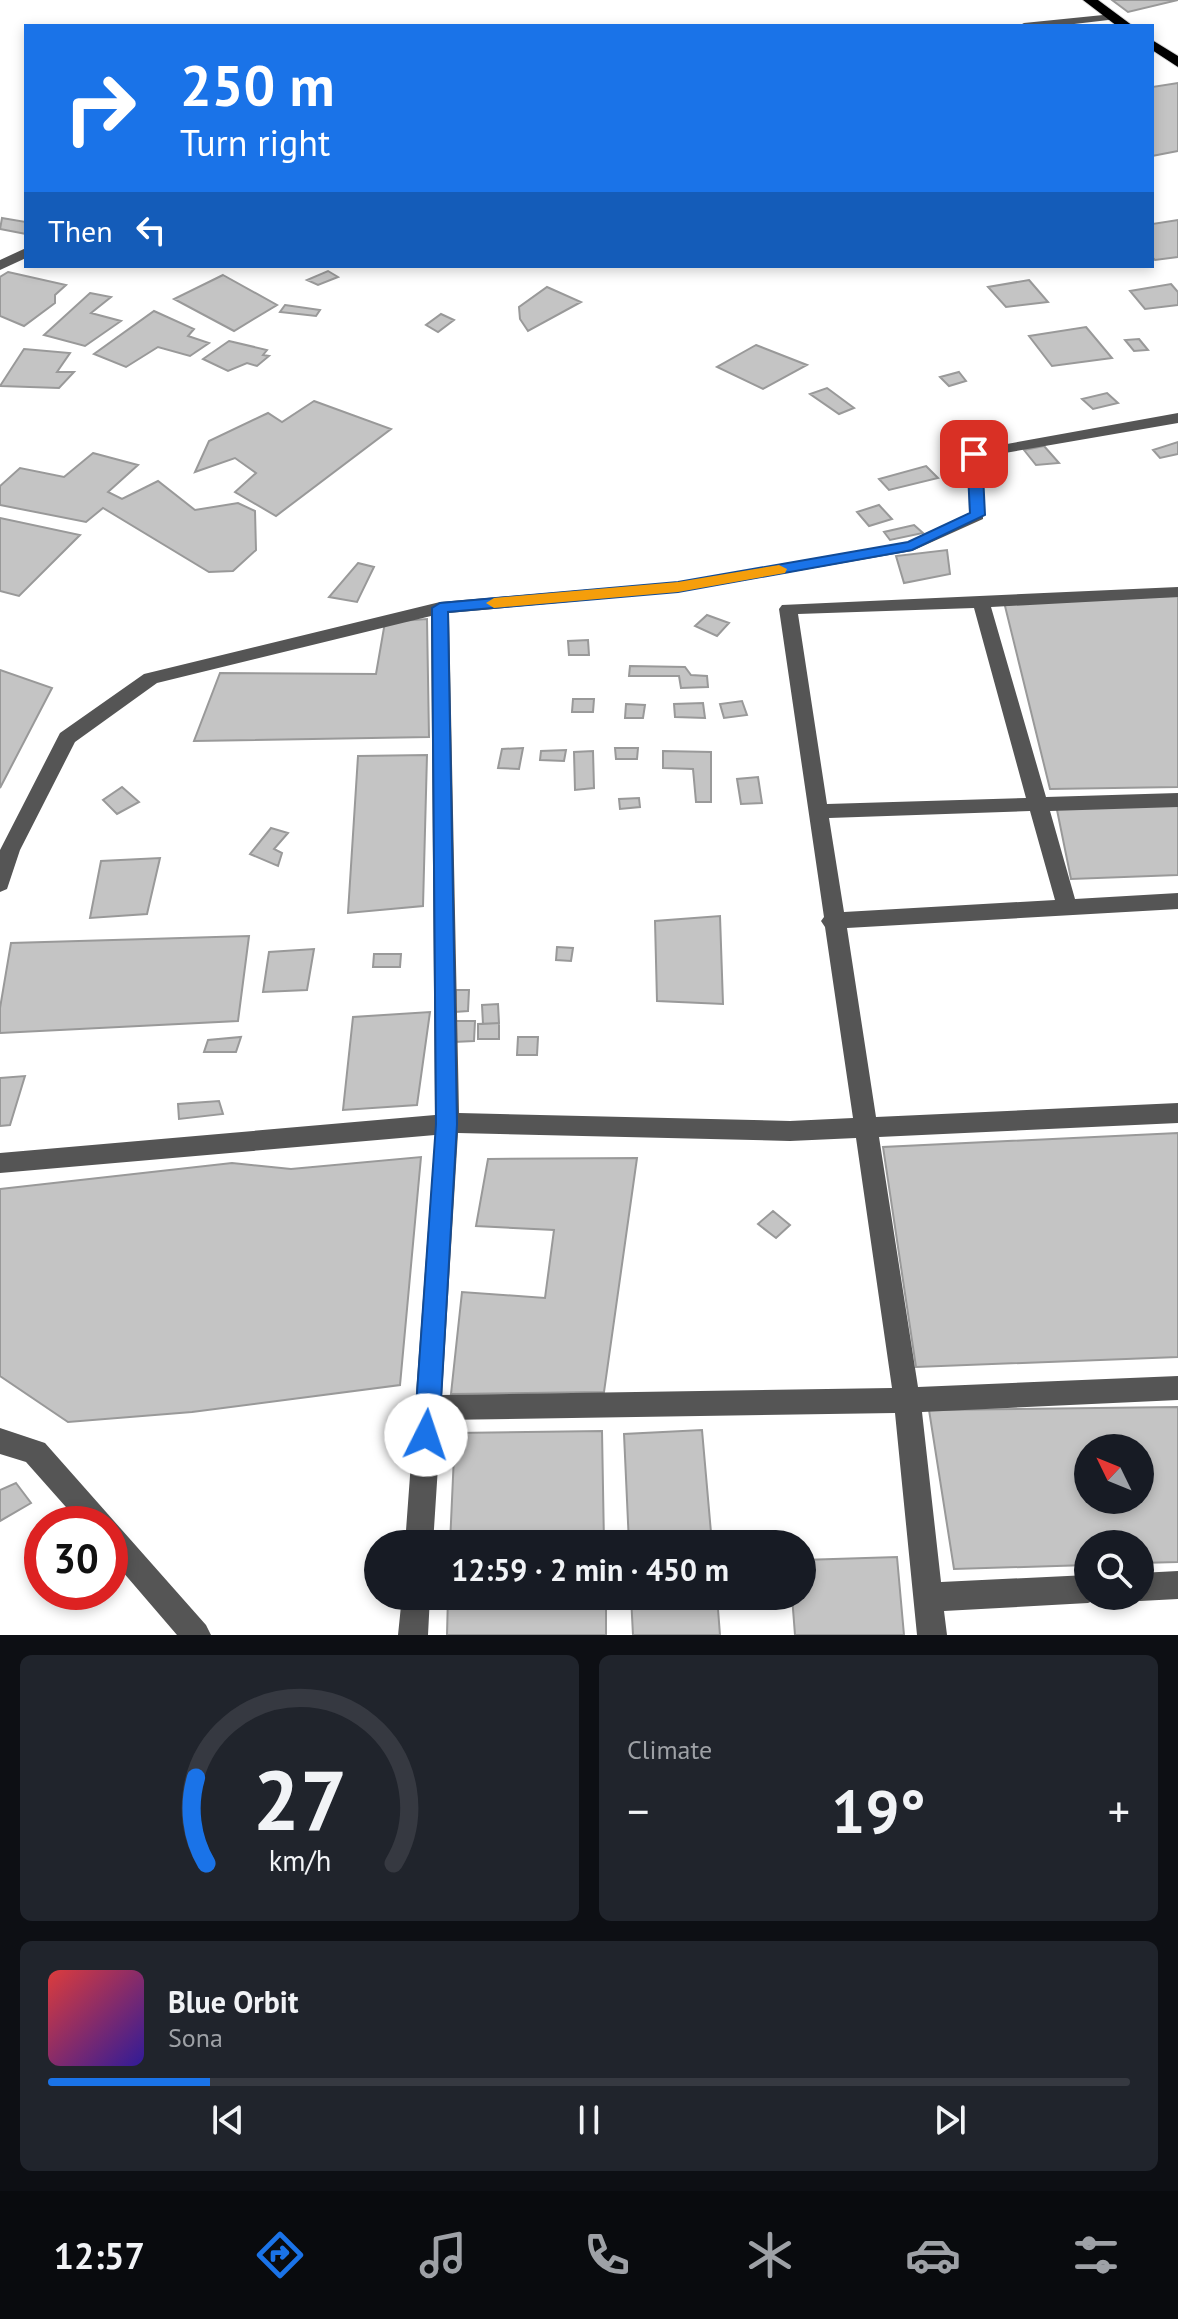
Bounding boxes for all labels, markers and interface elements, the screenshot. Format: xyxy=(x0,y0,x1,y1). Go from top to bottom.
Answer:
text: 250 m xyxy=(180,49,335,121)
icon: right xyxy=(48,56,152,160)
text: Turn right xyxy=(180,119,330,166)
icon: left xyxy=(129,208,173,252)
text: Then xyxy=(48,211,113,250)
pin xyxy=(940,420,1008,488)
icon: arrive xyxy=(952,432,996,476)
position arrow xyxy=(384,1393,468,1477)
north arrow xyxy=(1074,1434,1154,1514)
map controls xyxy=(1074,1434,1154,1610)
speed limit sign: 30 xyxy=(24,1506,128,1610)
button: search xyxy=(1074,1530,1154,1610)
text: 12:59 · 2 min · 450 m xyxy=(451,1550,729,1589)
text: Climate xyxy=(627,1733,712,1766)
text: 27 xyxy=(252,1745,347,1853)
text: 19° xyxy=(831,1772,926,1850)
text: − xyxy=(627,1782,649,1839)
text: + xyxy=(1108,1782,1130,1839)
text: km/h xyxy=(268,1842,331,1879)
text: Blue Orbit xyxy=(168,1982,298,2021)
text: Sona xyxy=(168,2021,223,2054)
icon: previous xyxy=(206,2098,250,2142)
icon: pause xyxy=(567,2098,611,2142)
icon: next xyxy=(928,2098,972,2142)
icon: directions xyxy=(252,2227,308,2283)
icon: music xyxy=(415,2227,471,2283)
icon: phone xyxy=(579,2227,635,2283)
icon: climate xyxy=(742,2227,798,2283)
icon: car xyxy=(905,2227,961,2283)
icon: filters xyxy=(1068,2227,1124,2283)
text: 12:57 xyxy=(54,2232,145,2279)

